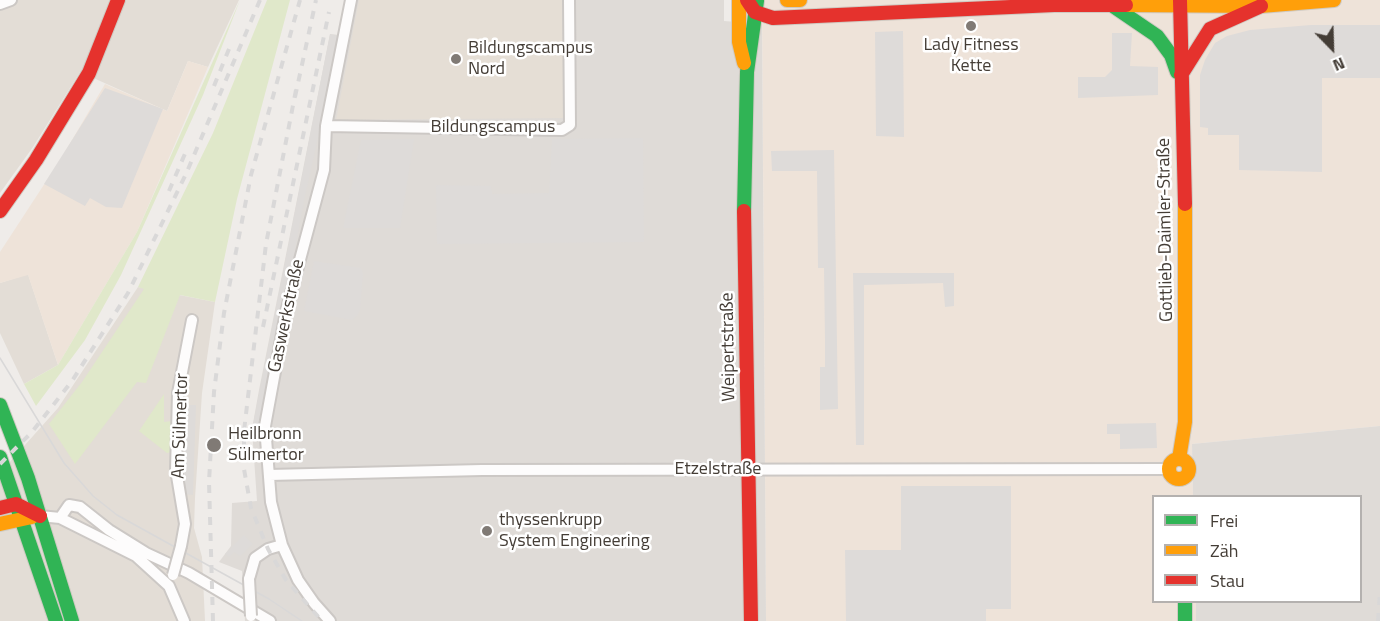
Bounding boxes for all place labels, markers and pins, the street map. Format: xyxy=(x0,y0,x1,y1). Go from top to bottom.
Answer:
marker: Lady Fitness Kette xyxy=(964,19,978,33)
place label: Lady Fitness Kette xyxy=(923,35,1019,78)
place label: Bildungscampus Nord xyxy=(468,38,593,80)
marker: Bildungscampus Nord xyxy=(449,52,463,66)
place label: Heilbronn Sülmertor xyxy=(228,424,304,466)
marker: Heilbronn Sülmertor xyxy=(205,436,223,454)
place label: thyssenkrupp System Engineering xyxy=(499,510,650,552)
marker: thyssenkrupp System Engineering xyxy=(480,524,494,538)

